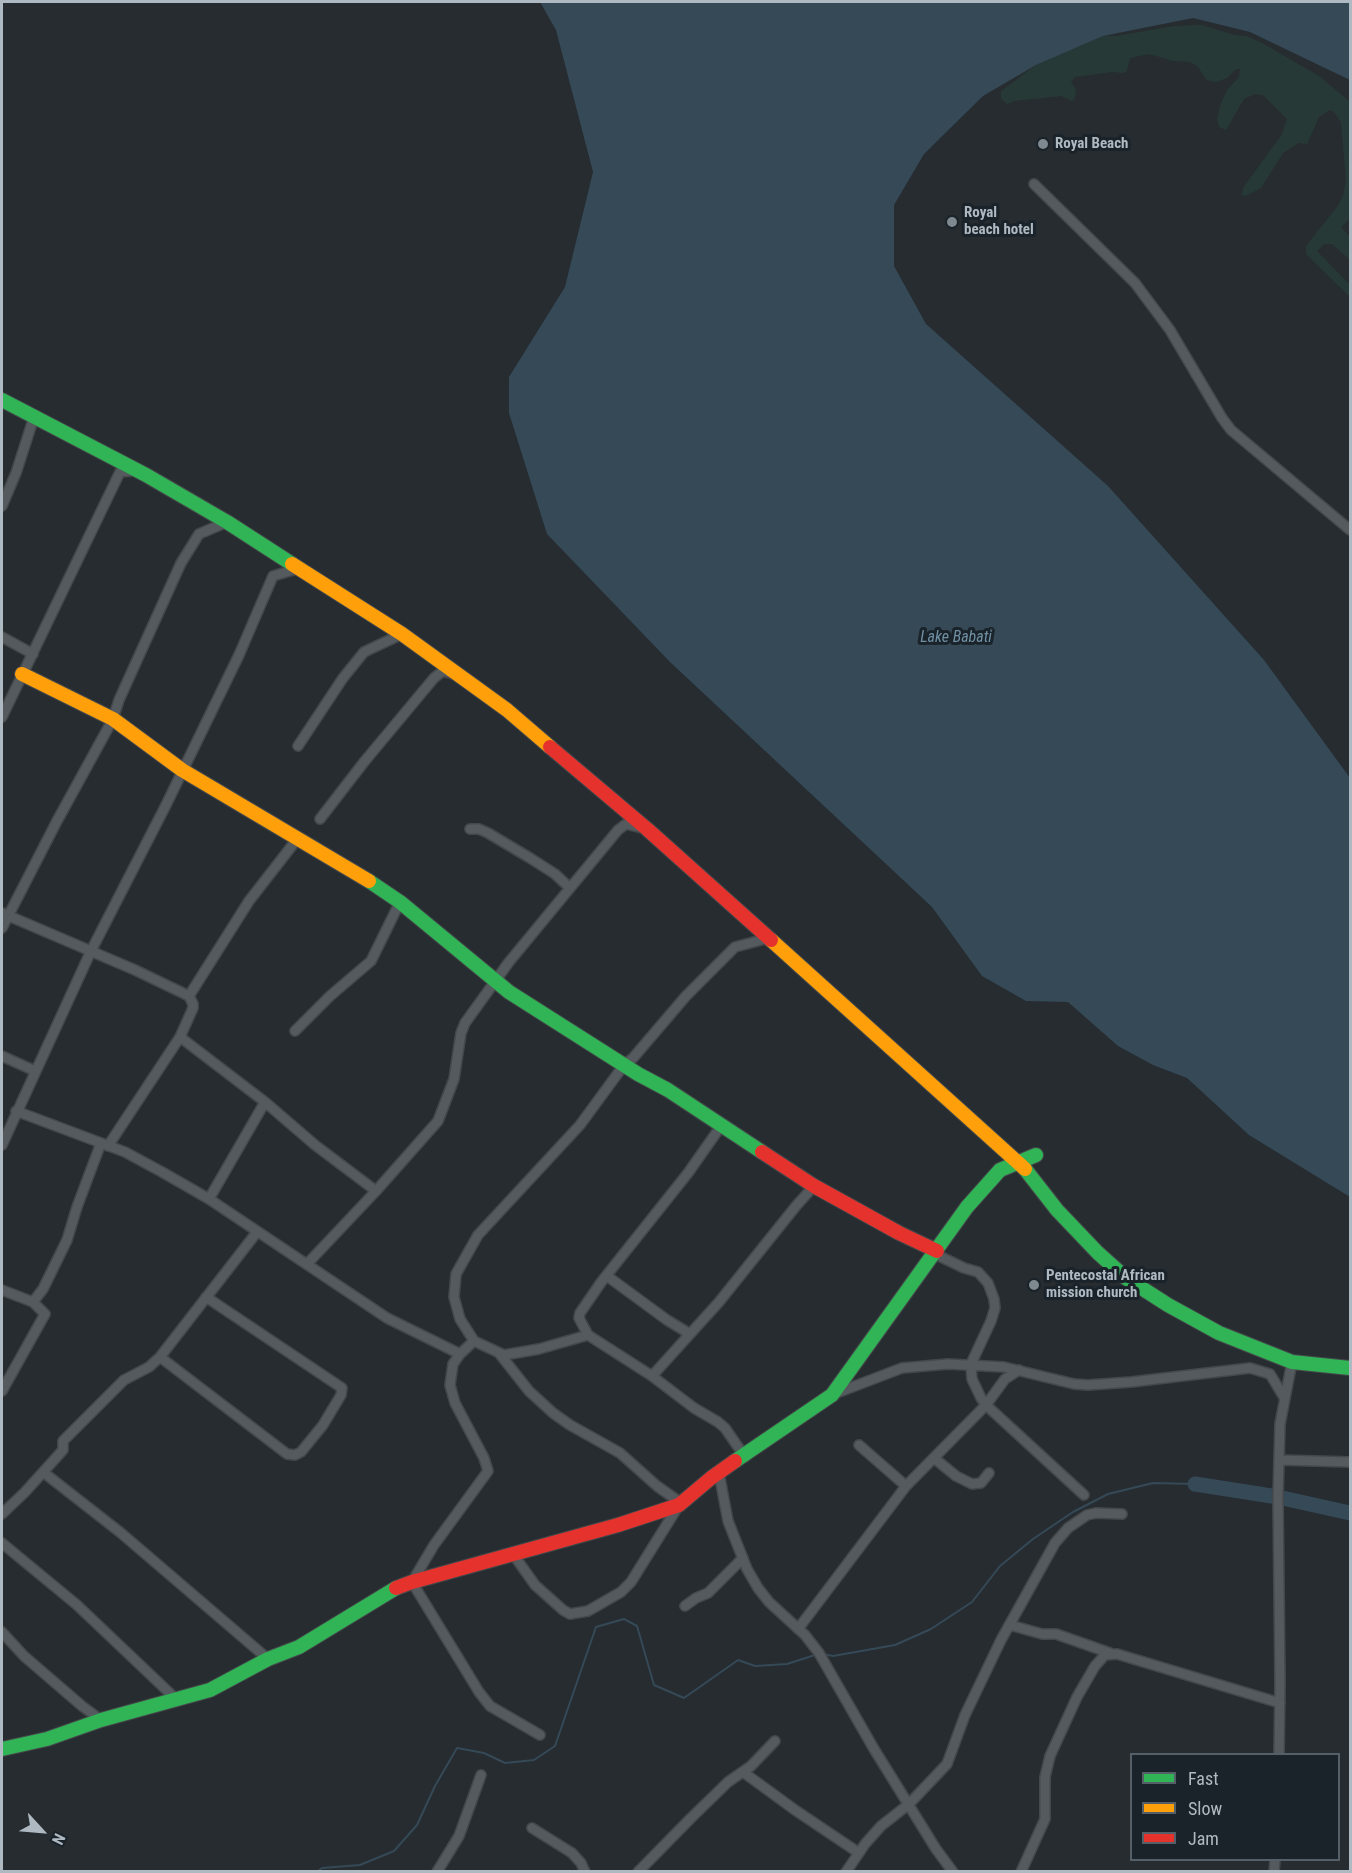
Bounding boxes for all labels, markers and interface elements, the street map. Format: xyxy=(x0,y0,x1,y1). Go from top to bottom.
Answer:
place label: Royal Beach xyxy=(1055,135,1128,153)
marker: Royal Beach xyxy=(1036,137,1050,151)
place label: Royal beach hotel xyxy=(964,204,1034,239)
marker: Royal beach hotel xyxy=(945,215,959,229)
water label: Lake Babati xyxy=(920,628,992,648)
place label: Pentecostal African mission church xyxy=(1046,1267,1165,1302)
marker: Pentecostal African mission church xyxy=(1027,1278,1041,1292)
legend xyxy=(1130,1753,1340,1861)
text: Fast xyxy=(1188,1768,1219,1789)
text: Slow xyxy=(1188,1798,1222,1819)
north arrow xyxy=(12,1801,72,1861)
text: Jam xyxy=(1188,1828,1219,1849)
text: N xyxy=(48,1831,69,1848)

